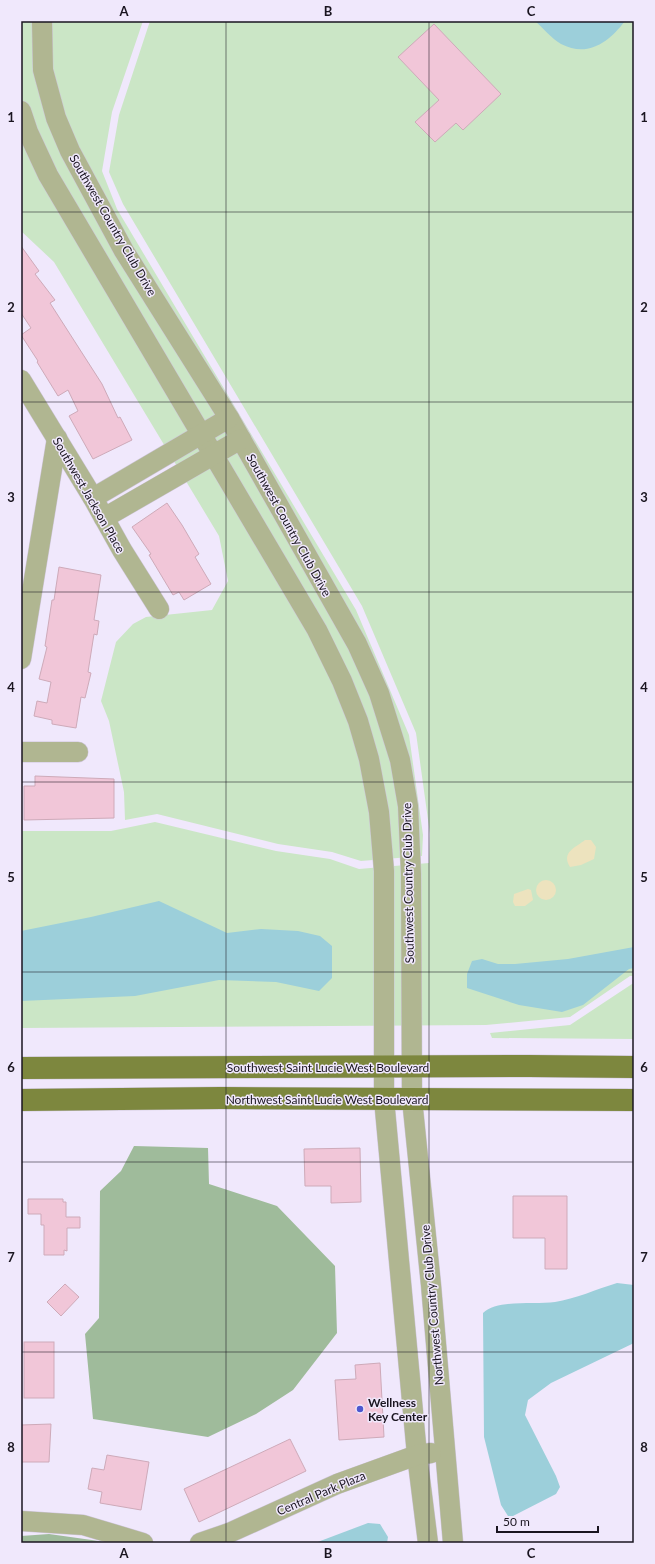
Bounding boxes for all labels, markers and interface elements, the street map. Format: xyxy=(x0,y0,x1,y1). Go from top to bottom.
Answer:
text: A xyxy=(118,3,129,19)
text: B xyxy=(324,3,333,19)
text: C xyxy=(527,3,536,19)
text: 1 xyxy=(7,109,15,125)
text: 1 xyxy=(640,109,648,125)
street label: Southwest Country Club Drive xyxy=(66,152,160,298)
text: 2 xyxy=(7,299,15,315)
text: 2 xyxy=(640,299,648,315)
street label: Southwest Jackson Place xyxy=(50,434,128,556)
street label: Southwest Country Club Drive xyxy=(243,451,335,599)
text: 3 xyxy=(7,489,15,505)
text: 3 xyxy=(640,489,648,505)
text: 4 xyxy=(7,679,15,695)
text: 4 xyxy=(640,679,648,695)
street label: Southwest Country Club Drive xyxy=(399,802,417,964)
text: 5 xyxy=(7,869,15,885)
text: 5 xyxy=(640,869,648,885)
text: 6 xyxy=(7,1059,15,1075)
text: 6 xyxy=(640,1059,648,1075)
street label: Southwest Saint Lucie West Boulevard xyxy=(227,1060,429,1075)
street label: Northwest Saint Lucie West Boulevard xyxy=(226,1092,428,1107)
street label: Northwest Country Club Drive xyxy=(418,1224,446,1386)
text: 7 xyxy=(7,1249,15,1265)
text: 7 xyxy=(640,1249,648,1265)
place label: Wellness Key Center xyxy=(368,1395,428,1424)
marker: Wellness Key Center xyxy=(355,1404,365,1414)
text: 8 xyxy=(7,1439,15,1455)
text: 8 xyxy=(640,1439,648,1455)
street label: Central Park Plaza xyxy=(274,1467,368,1518)
scale bar xyxy=(497,1508,598,1534)
text: 50 m xyxy=(503,1514,530,1529)
text: A xyxy=(118,1545,129,1561)
text: B xyxy=(324,1545,333,1561)
text: C xyxy=(527,1545,536,1561)

